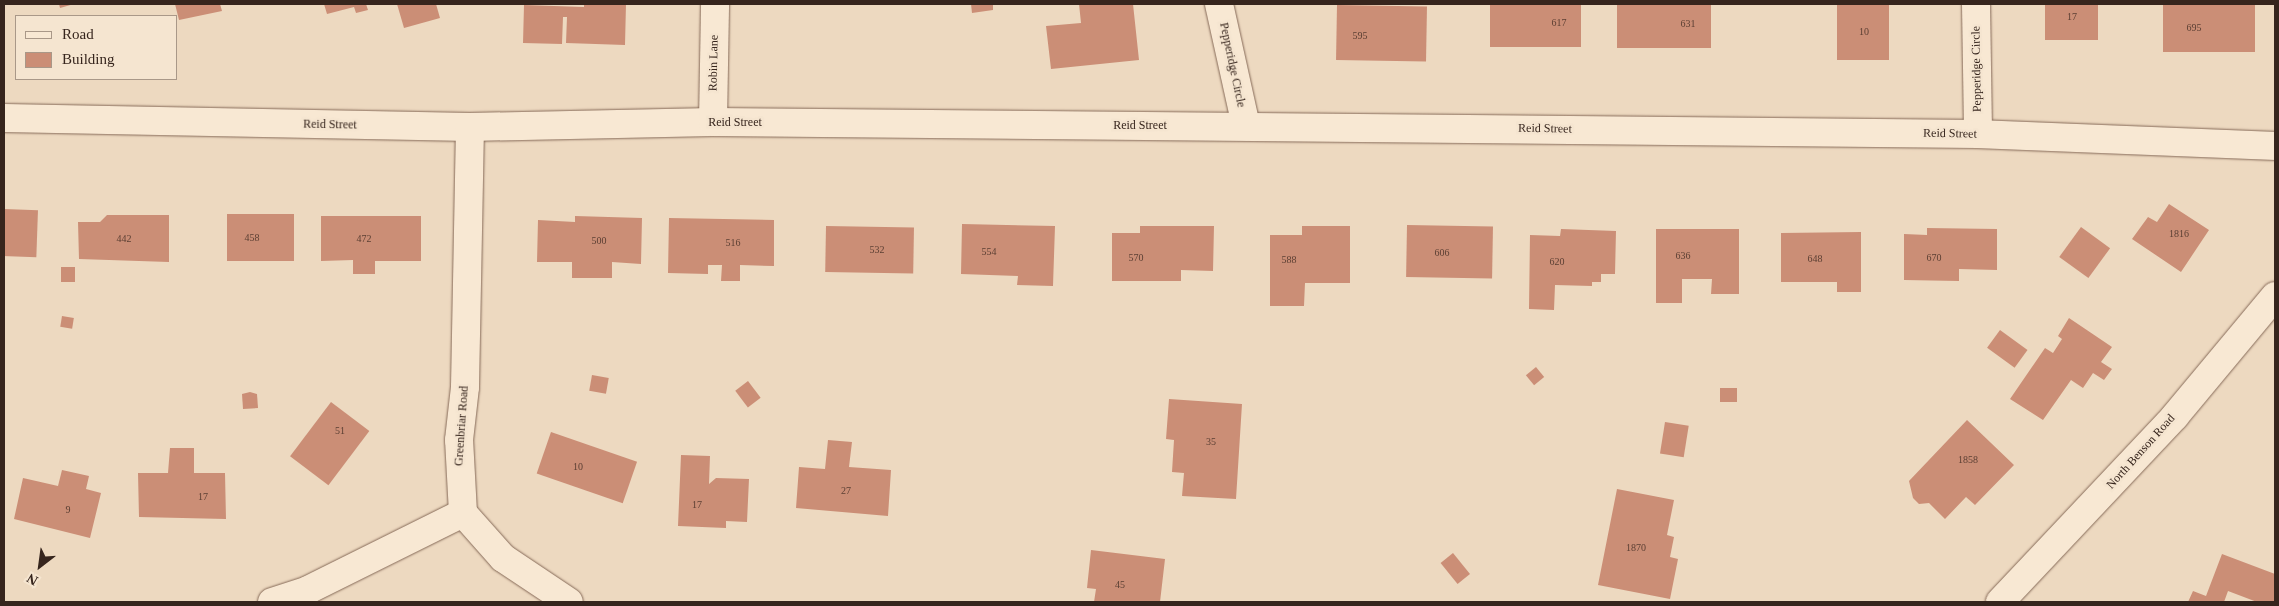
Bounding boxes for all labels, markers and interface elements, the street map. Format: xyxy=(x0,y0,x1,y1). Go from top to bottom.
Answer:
house number: 17 xyxy=(2067,11,2077,23)
legend xyxy=(15,15,178,80)
house number: 617 xyxy=(1552,17,1566,29)
house number: 631 xyxy=(1680,18,1696,30)
street label: Pepperidge Circle xyxy=(1216,21,1248,109)
house number: 695 xyxy=(2186,22,2202,34)
text: Road xyxy=(62,26,94,42)
house number: 10 xyxy=(1859,26,1869,38)
street label: Pepperidge Circle xyxy=(1969,26,1985,112)
house number: 595 xyxy=(1352,30,1368,42)
street label: Robin Lane xyxy=(706,35,722,91)
text: Building xyxy=(62,51,115,67)
street label: Reid Street xyxy=(708,116,762,130)
street label: Reid Street xyxy=(303,117,357,133)
street label: Reid Street xyxy=(1113,119,1167,133)
street label: Reid Street xyxy=(1518,121,1572,137)
street label: Reid Street xyxy=(1923,126,1977,142)
house number: 1816 xyxy=(2169,228,2189,240)
house number: 458 xyxy=(244,232,260,244)
house number: 442 xyxy=(116,233,132,245)
house number: 472 xyxy=(356,233,372,245)
house number: 500 xyxy=(592,235,606,247)
house number: 516 xyxy=(726,237,740,249)
house number: 532 xyxy=(870,244,884,256)
house number: 554 xyxy=(982,246,996,258)
house number: 606 xyxy=(1434,247,1450,259)
house number: 636 xyxy=(1676,250,1690,262)
house number: 570 xyxy=(1128,252,1144,264)
house number: 670 xyxy=(1926,252,1942,264)
house number: 648 xyxy=(1808,253,1822,265)
house number: 588 xyxy=(1282,254,1296,266)
house number: 620 xyxy=(1550,256,1564,268)
street label: Greenbriar Road xyxy=(452,385,472,467)
street label: North Benson Road xyxy=(2104,412,2178,492)
house number: 51 xyxy=(335,425,345,437)
house number: 35 xyxy=(1206,436,1216,448)
house number: 1858 xyxy=(1958,454,1978,466)
house number: 10 xyxy=(573,461,583,473)
house number: 27 xyxy=(841,485,851,497)
house number: 17 xyxy=(198,491,208,503)
house number: 17 xyxy=(692,499,702,511)
house number: 9 xyxy=(66,504,70,516)
north arrow xyxy=(15,541,65,591)
house number: 1870 xyxy=(1626,542,1646,554)
text: N xyxy=(24,570,40,588)
house number: 45 xyxy=(1115,579,1125,591)

